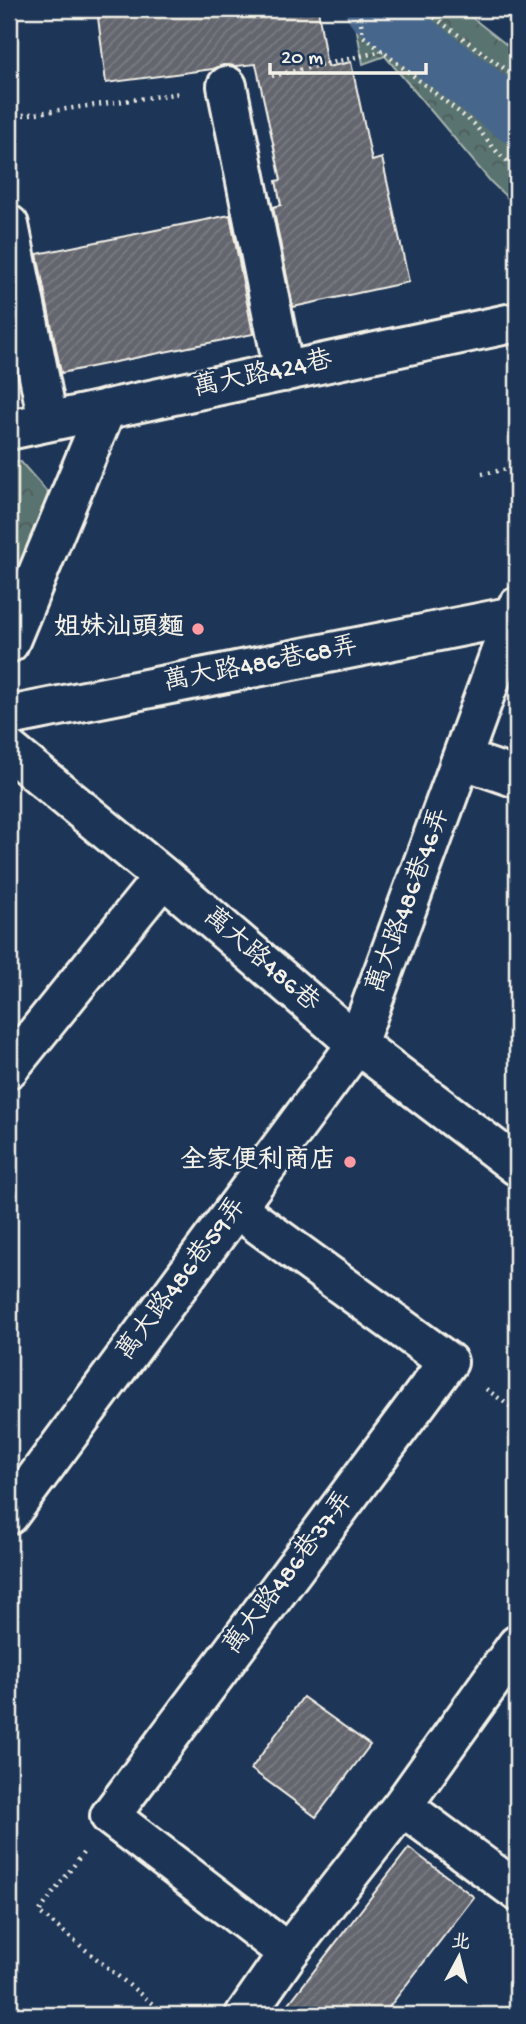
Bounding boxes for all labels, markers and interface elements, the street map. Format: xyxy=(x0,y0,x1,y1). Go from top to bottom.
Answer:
scale bar xyxy=(270,32,426,76)
text: 20 m xyxy=(281,47,323,72)
street label: 萬大路424巷 xyxy=(190,344,335,406)
place label: 姐妹汕頭麵 xyxy=(54,612,184,645)
marker: 姐妹汕頭麵 xyxy=(190,621,206,637)
street label: 萬大路486巷68弄 xyxy=(161,630,361,700)
street label: 萬大路486巷46弄 xyxy=(360,803,458,998)
street label: 萬大路486巷 xyxy=(196,901,326,1020)
place label: 全家便利商店 xyxy=(180,1145,336,1178)
marker: 全家便利商店 xyxy=(342,1154,358,1170)
street label: 萬大路486巷59弄 xyxy=(110,1191,254,1368)
street label: 萬大路486巷37弄 xyxy=(217,1485,362,1662)
north arrow xyxy=(424,1923,494,1993)
text: 北 xyxy=(450,1931,471,1956)

